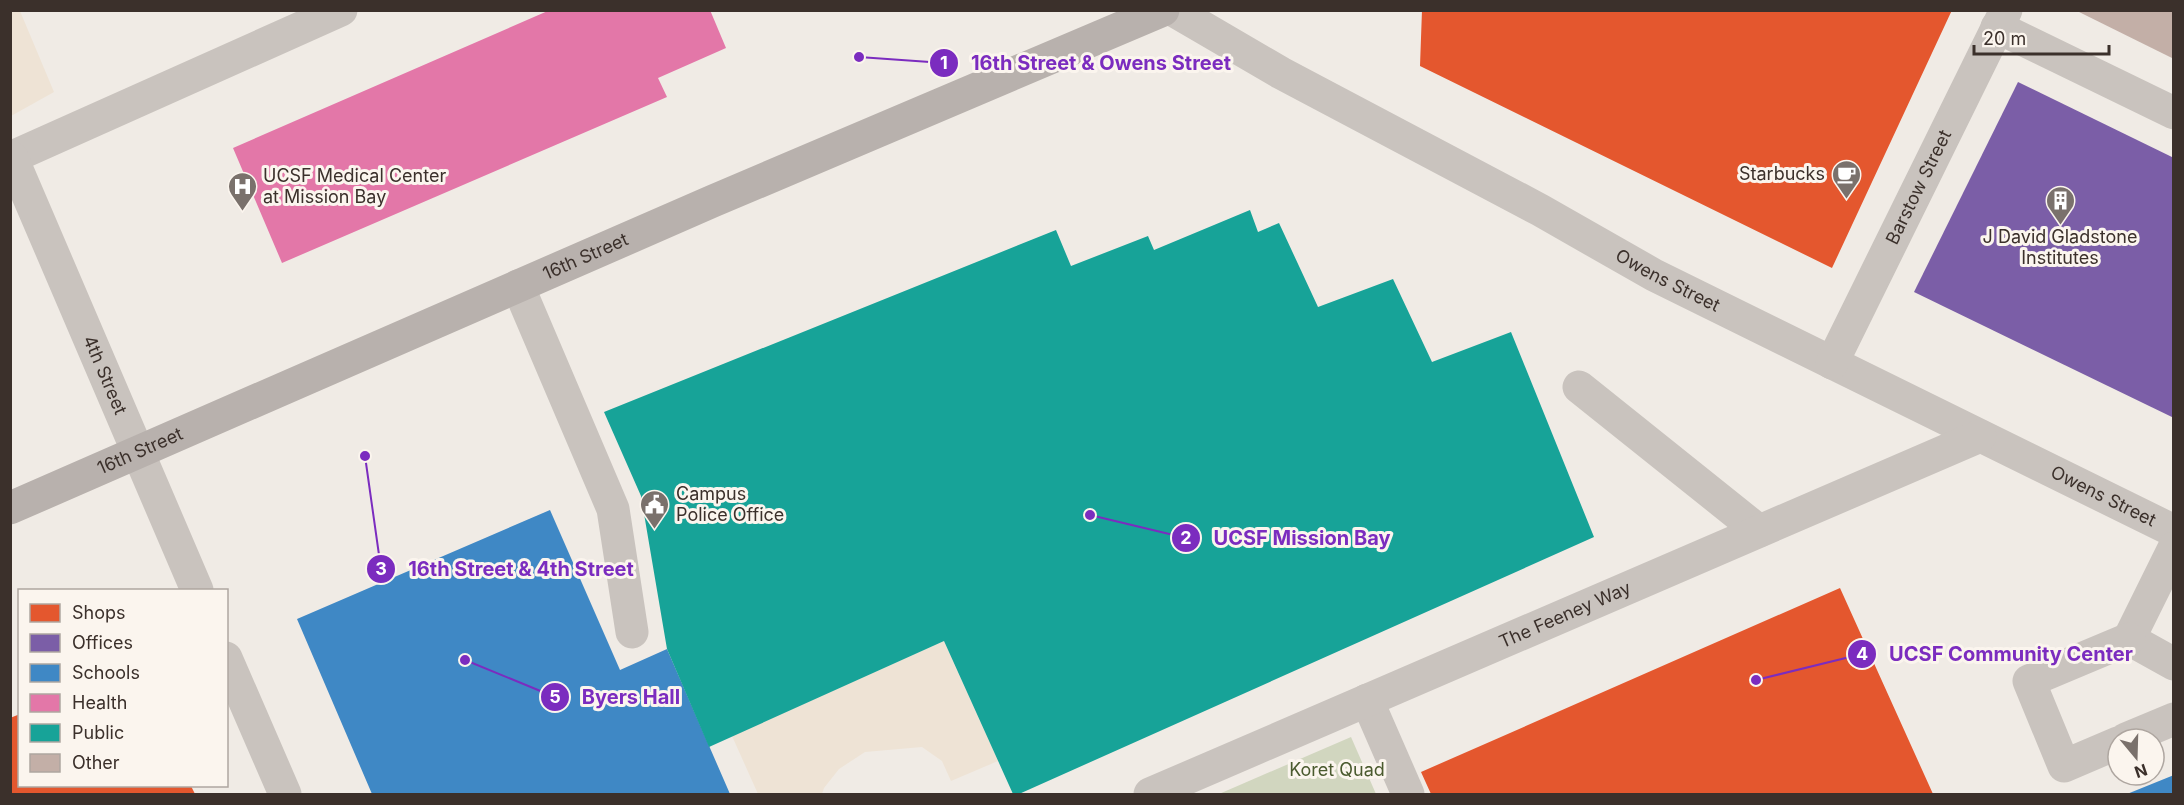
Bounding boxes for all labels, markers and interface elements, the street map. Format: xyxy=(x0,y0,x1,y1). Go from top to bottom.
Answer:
scale bar xyxy=(1974,18,2109,56)
text: 20 m xyxy=(1983,28,2026,49)
callout: 16th Street & Owens Street xyxy=(929,44,1243,82)
text: 16th Street & Owens Street xyxy=(971,51,1231,75)
text: 1 xyxy=(940,52,948,73)
street label: Barstow Street xyxy=(1881,126,1955,248)
cafe icon: Starbucks xyxy=(1830,158,1862,200)
place label: Starbucks xyxy=(1739,163,1825,184)
place label: UCSF Medical Center at Mission Bay xyxy=(263,165,446,207)
hospital icon: UCSF Medical Center at Mission Bay xyxy=(226,170,258,212)
building icon: J David Gladstone Institutes xyxy=(2044,184,2076,226)
place label: J David Gladstone Institutes xyxy=(1983,226,2137,268)
street label: 16th Street xyxy=(539,228,631,284)
street label: Owens Street xyxy=(1612,244,1724,316)
street label: 4th Street xyxy=(79,332,132,418)
street label: 16th Street xyxy=(94,423,186,479)
street label: Owens Street xyxy=(2047,461,2160,531)
place label: Campus Police Office xyxy=(676,483,784,525)
public building icon: Campus Police Office xyxy=(639,488,671,530)
callout: UCSF Mission Bay xyxy=(1171,519,1402,557)
text: UCSF Mission Bay xyxy=(1214,526,1390,550)
text: 2 xyxy=(1180,527,1192,548)
callout: 16th Street & 4th Street xyxy=(366,550,646,588)
text: 16th Street & 4th Street xyxy=(408,557,634,581)
text: 3 xyxy=(375,558,387,579)
street label: The Feeney Way xyxy=(1496,577,1634,652)
legend xyxy=(18,589,228,787)
text: Shops xyxy=(72,602,126,623)
text: Offices xyxy=(72,632,133,653)
callout: UCSF Community Center xyxy=(1847,635,2145,673)
text: UCSF Community Center xyxy=(1889,642,2133,666)
text: 4 xyxy=(1856,643,1868,664)
text: Schools xyxy=(72,662,140,683)
callout: Byers Hall xyxy=(540,678,692,716)
text: Byers Hall xyxy=(582,685,680,709)
text: 5 xyxy=(549,686,561,707)
text: Health xyxy=(72,692,127,713)
text: Public xyxy=(72,722,124,743)
north arrow xyxy=(2106,727,2166,787)
text: Other xyxy=(72,752,120,773)
park label: Koret Quad xyxy=(1289,759,1385,780)
text: N xyxy=(2132,760,2150,783)

